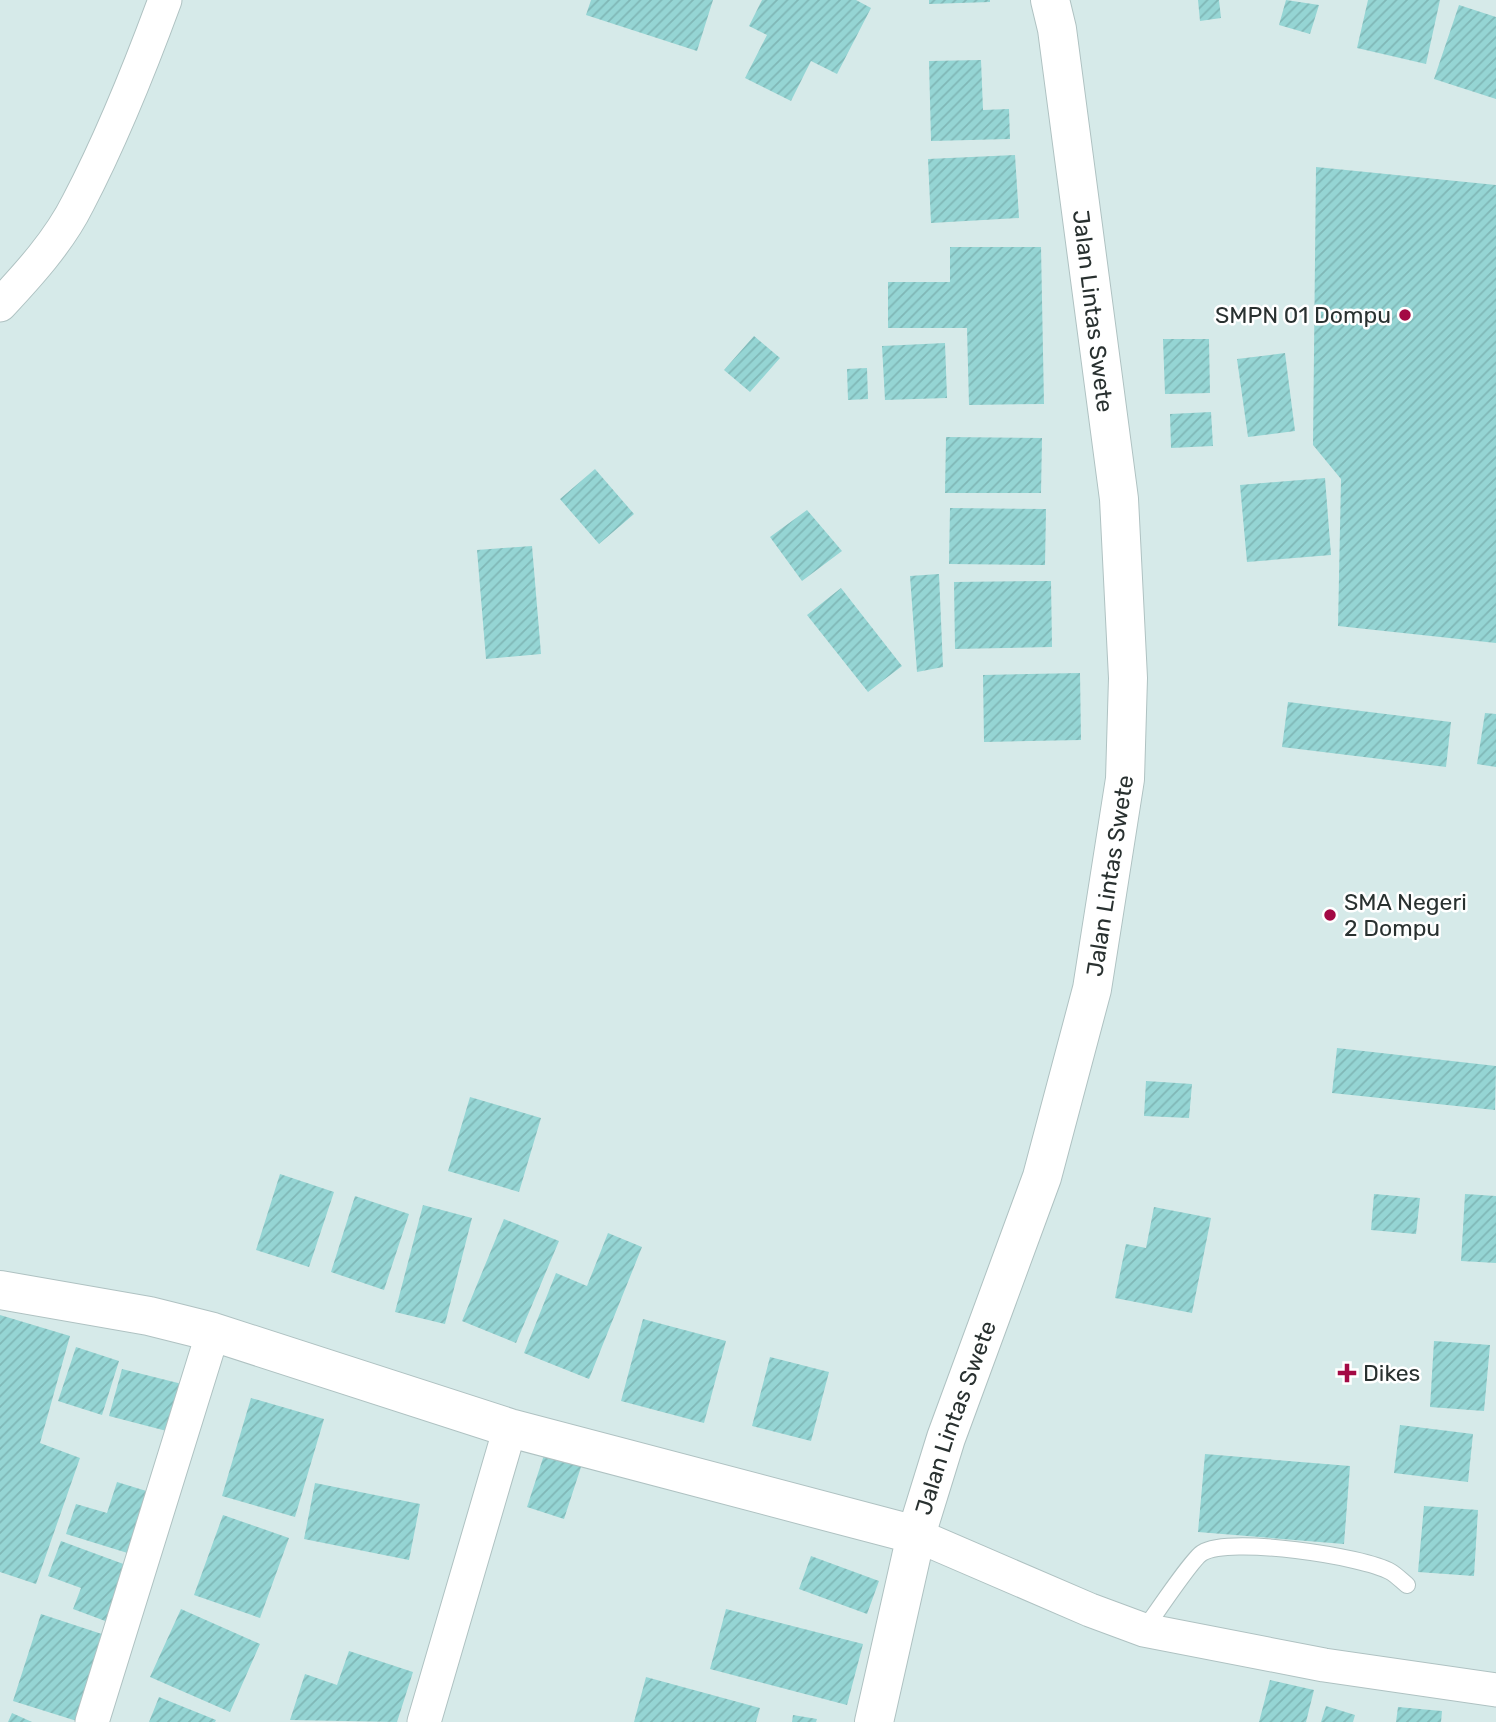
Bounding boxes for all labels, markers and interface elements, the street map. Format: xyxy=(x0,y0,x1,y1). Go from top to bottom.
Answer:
street label: Jalan Lintas Swete xyxy=(1067,208,1119,414)
place label: SMPN 01 Dompu xyxy=(1215,301,1391,329)
marker: SMPN 01 Dompu xyxy=(1397,307,1413,323)
street label: Jalan Lintas Swete xyxy=(1080,773,1139,979)
place label: SMA Negeri 2 Dompu xyxy=(1344,888,1467,942)
marker: SMA Negeri 2 Dompu xyxy=(1322,907,1338,923)
street label: Jalan Lintas Swete xyxy=(909,1317,1002,1518)
place label: Dikes xyxy=(1363,1359,1420,1387)
marker: Dikes xyxy=(1337,1363,1357,1383)

